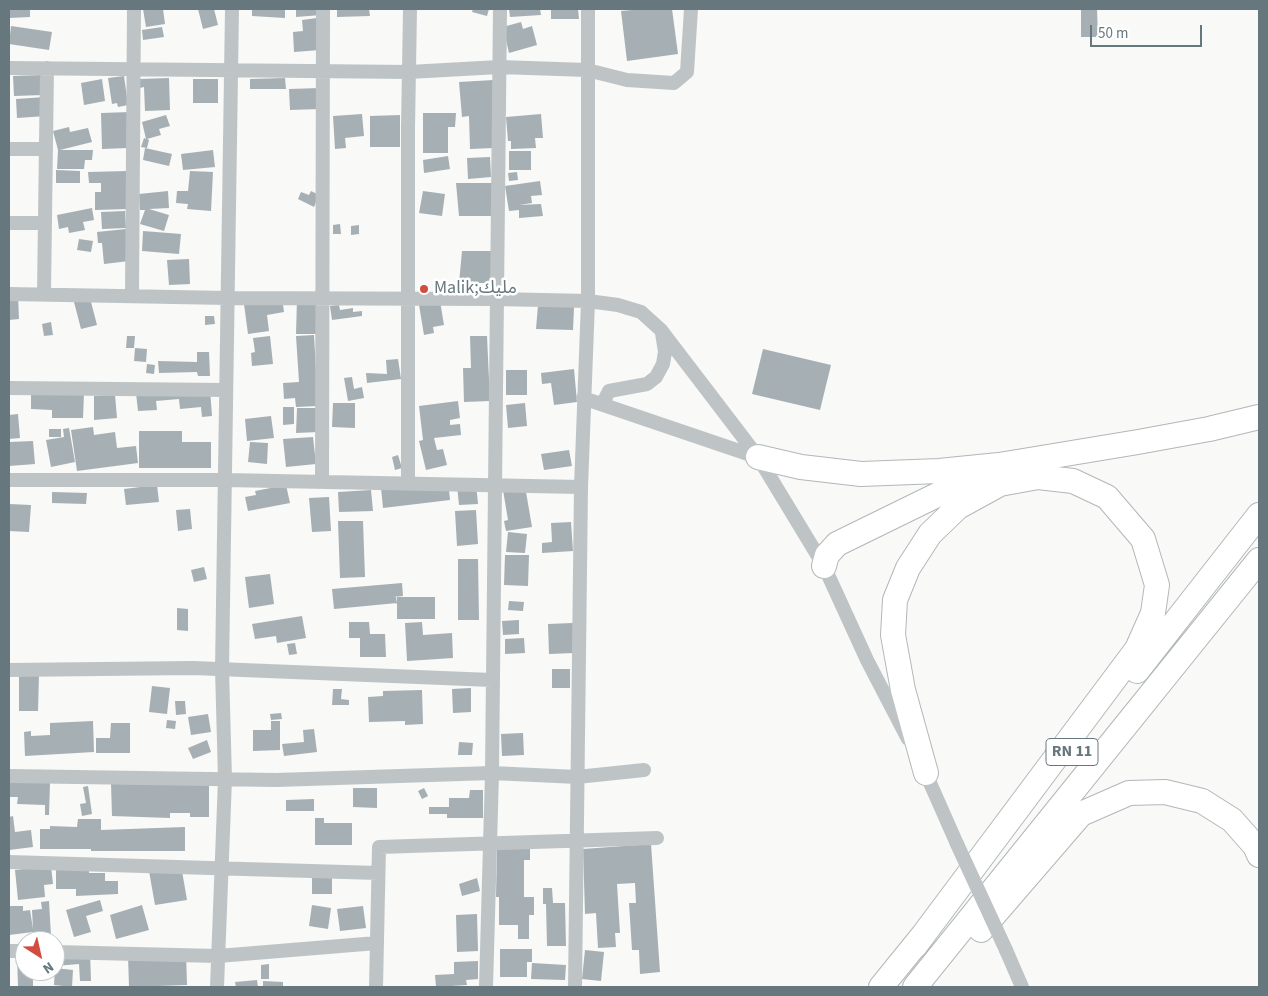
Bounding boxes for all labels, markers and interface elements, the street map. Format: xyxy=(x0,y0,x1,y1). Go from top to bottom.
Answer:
scale bar xyxy=(1093,15,1206,47)
text: 50 m xyxy=(1098,23,1128,44)
place label: Malik;مليك xyxy=(434,278,517,300)
marker: Malik;مليك xyxy=(418,283,430,295)
road number: RN 11 xyxy=(1046,739,1098,766)
north arrow xyxy=(15,931,65,981)
text: N xyxy=(38,957,58,978)

